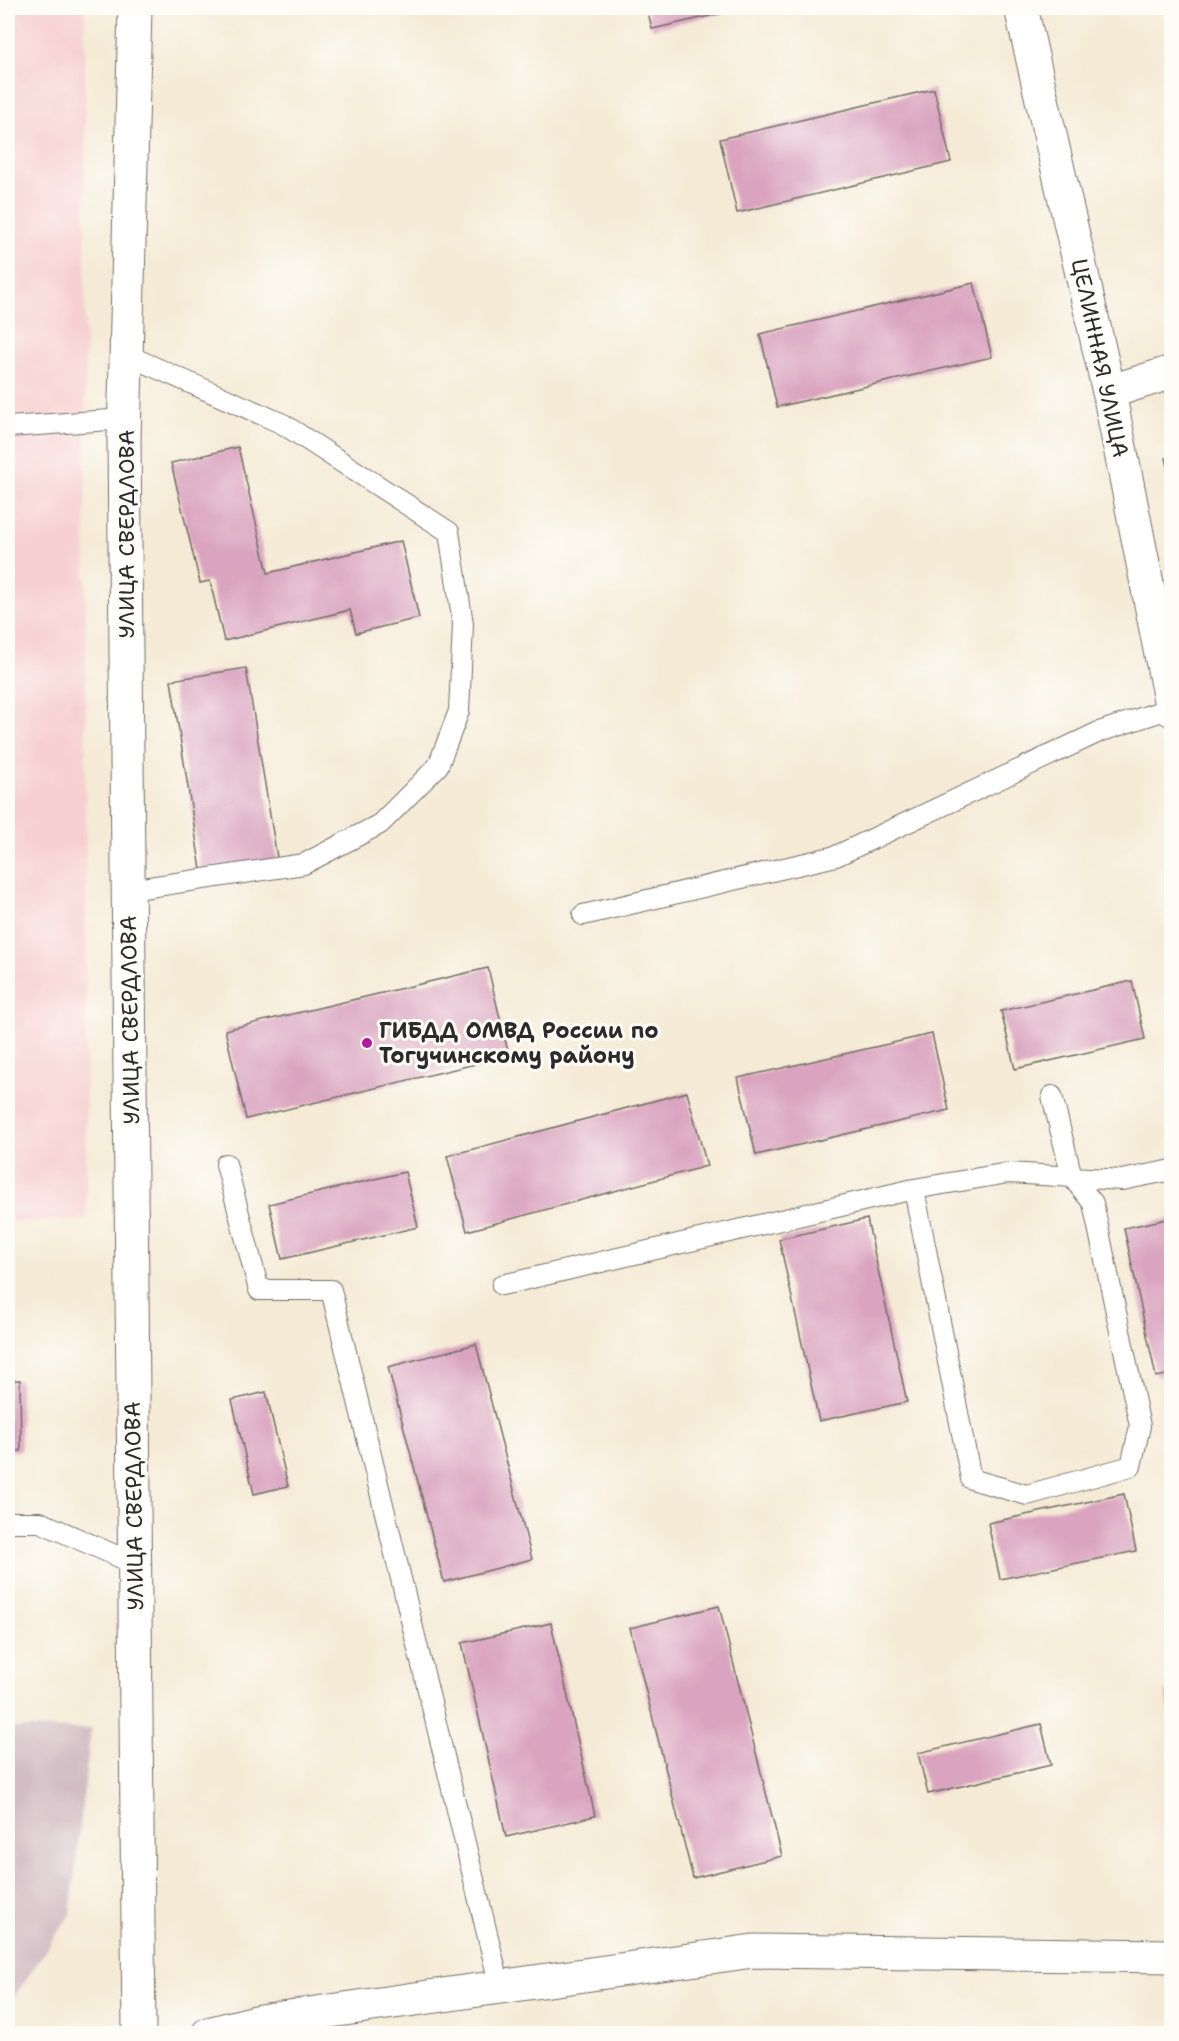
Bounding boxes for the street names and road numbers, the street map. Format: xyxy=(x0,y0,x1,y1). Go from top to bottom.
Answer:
street label: ЦЕЛИННАЯ УЛИЦА xyxy=(1065,256,1135,460)
street label: УЛИЦА СВЕРДЛОВА xyxy=(112,429,141,639)
street label: УЛИЦА СВЕРДЛОВА xyxy=(114,915,146,1125)
street label: УЛИЦА СВЕРДЛОВА xyxy=(118,1401,150,1611)

